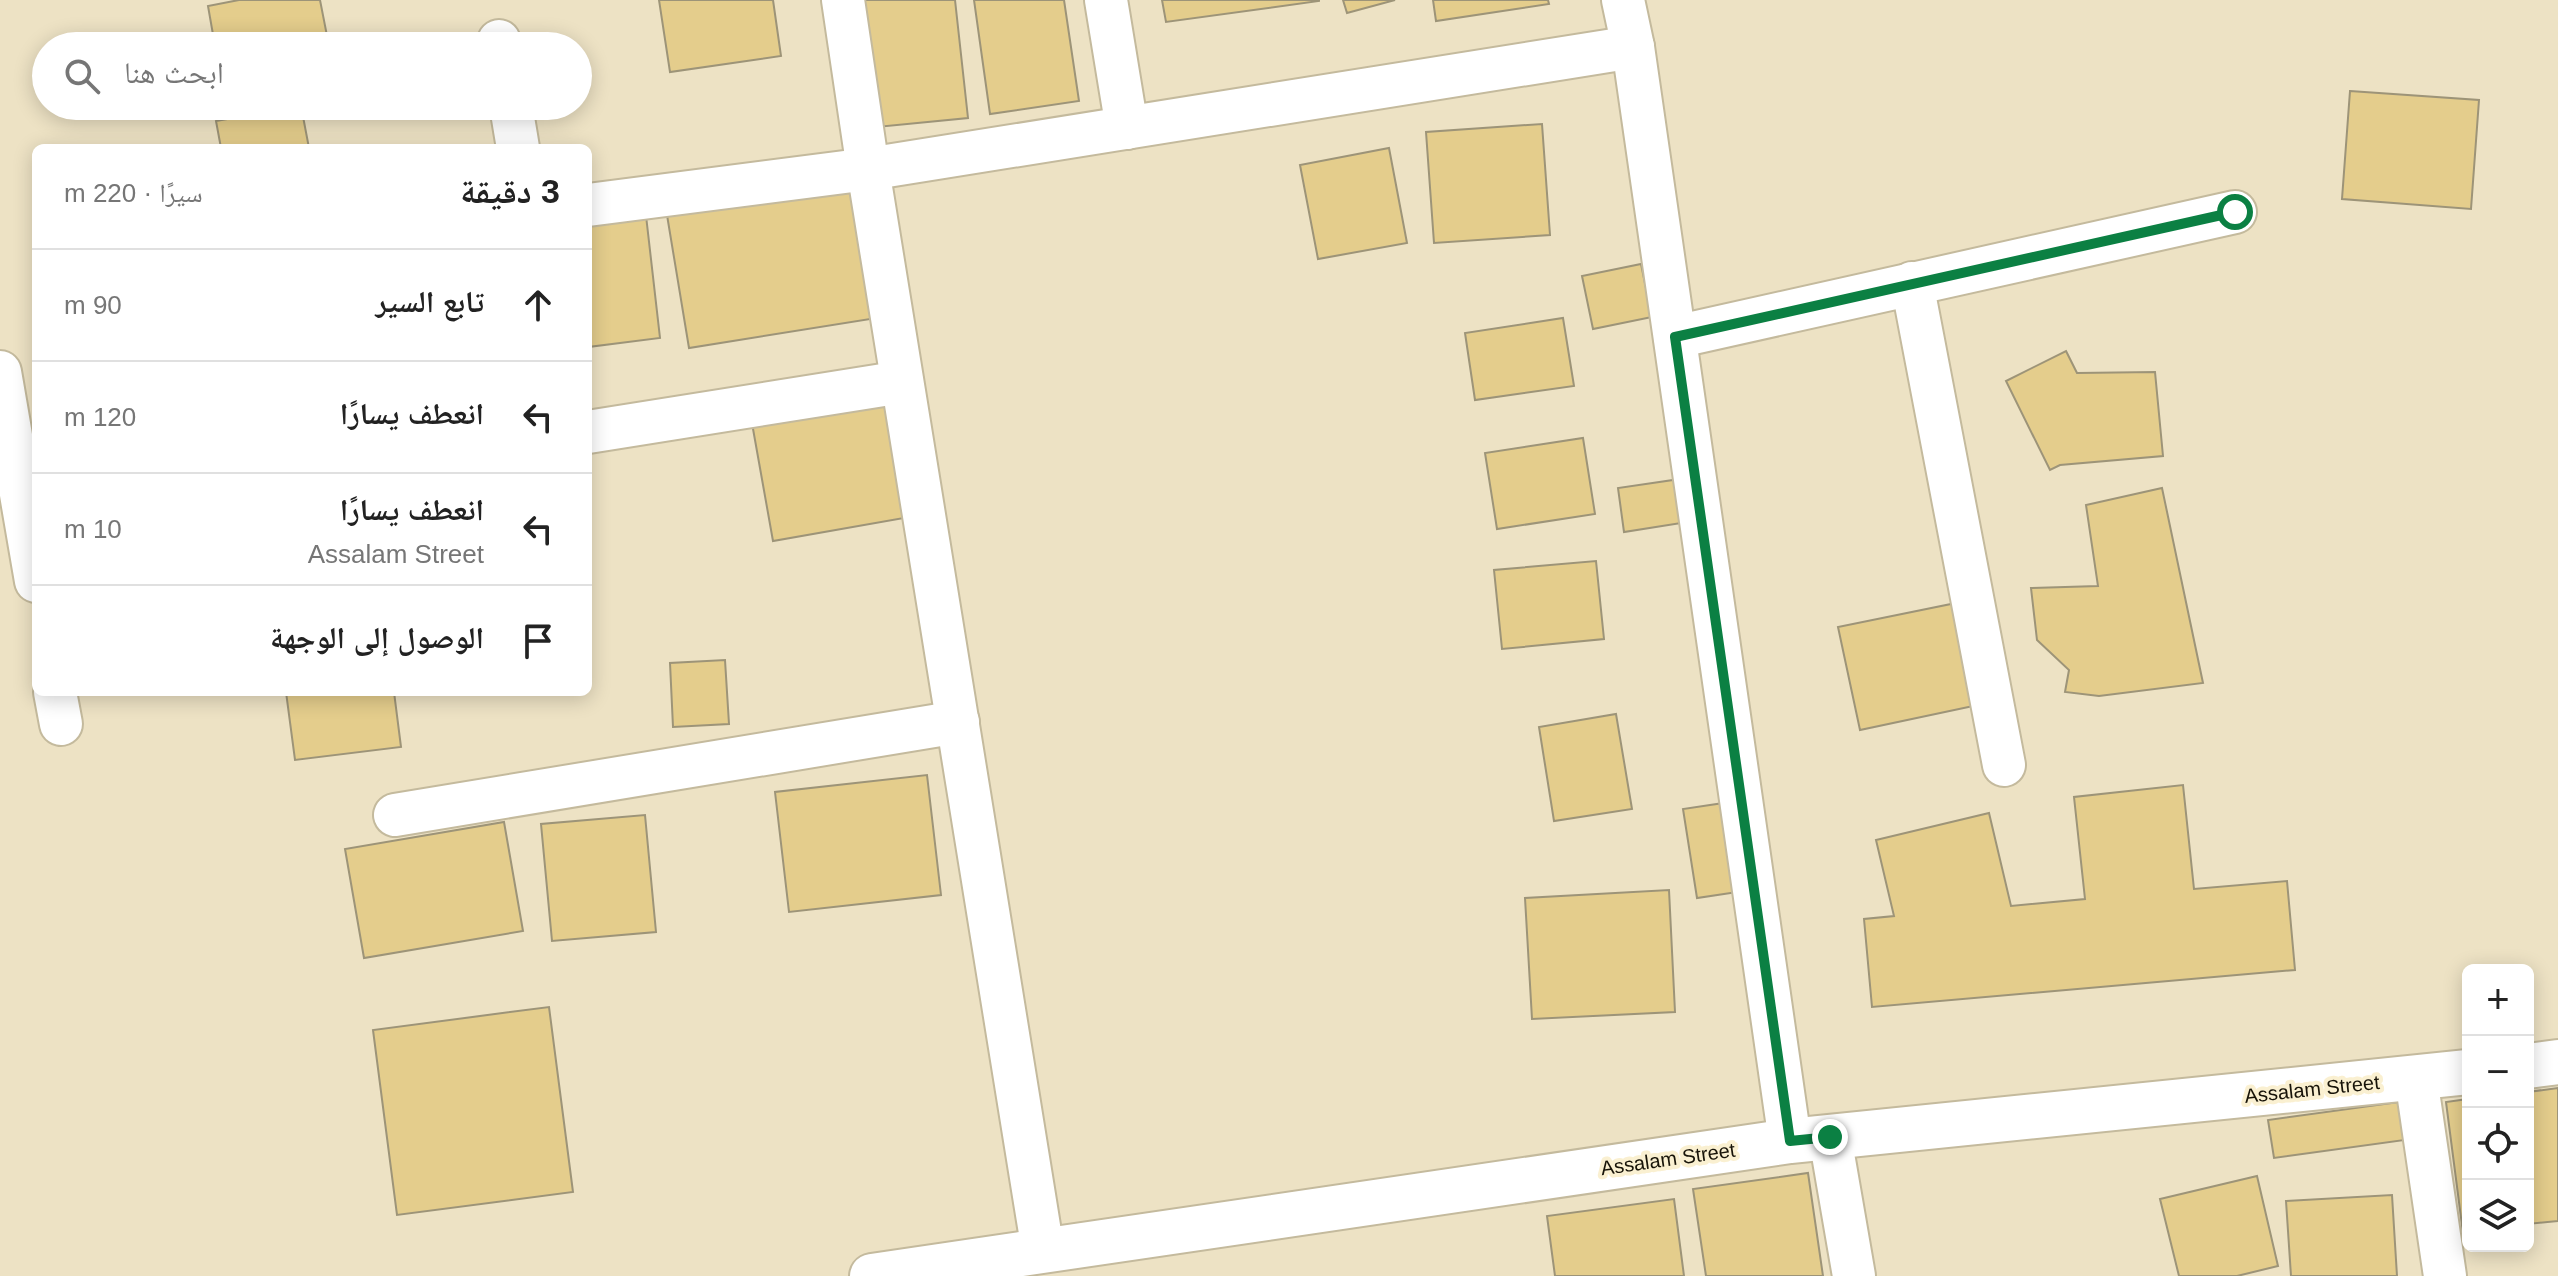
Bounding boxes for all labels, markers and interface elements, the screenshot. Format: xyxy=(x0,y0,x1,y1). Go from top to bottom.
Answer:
search box xyxy=(32,32,592,120)
icon: search xyxy=(60,54,104,98)
text: ابحث هنا xyxy=(124,56,224,89)
text: 3 دقيقة xyxy=(460,172,560,210)
text: سيرًا · 220 m xyxy=(64,178,203,208)
route start xyxy=(2217,194,2253,230)
icon: ahead xyxy=(516,283,560,327)
text: تابع السير xyxy=(376,285,484,318)
text: 90 m xyxy=(64,290,122,320)
icon: left xyxy=(516,395,560,439)
text: انعطف يسارًا xyxy=(340,397,484,430)
text: 120 m xyxy=(64,402,136,432)
text: انعطف يسارًا xyxy=(340,493,484,526)
icon: left xyxy=(516,507,560,551)
text: 10 m xyxy=(64,514,122,544)
text: Assalam Street xyxy=(308,539,484,569)
icon: arrive xyxy=(516,619,560,663)
text: الوصول إلى الوجهة xyxy=(270,621,484,654)
map controls xyxy=(2462,964,2534,1252)
button: + xyxy=(2462,964,2534,1036)
button: − xyxy=(2462,1036,2534,1108)
street label: Assalam Street xyxy=(2243,1071,2381,1107)
button: locate xyxy=(2462,1108,2534,1180)
route end xyxy=(1812,1119,1848,1155)
street label: Assalam Street xyxy=(1599,1139,1737,1179)
button: layers xyxy=(2462,1180,2534,1252)

